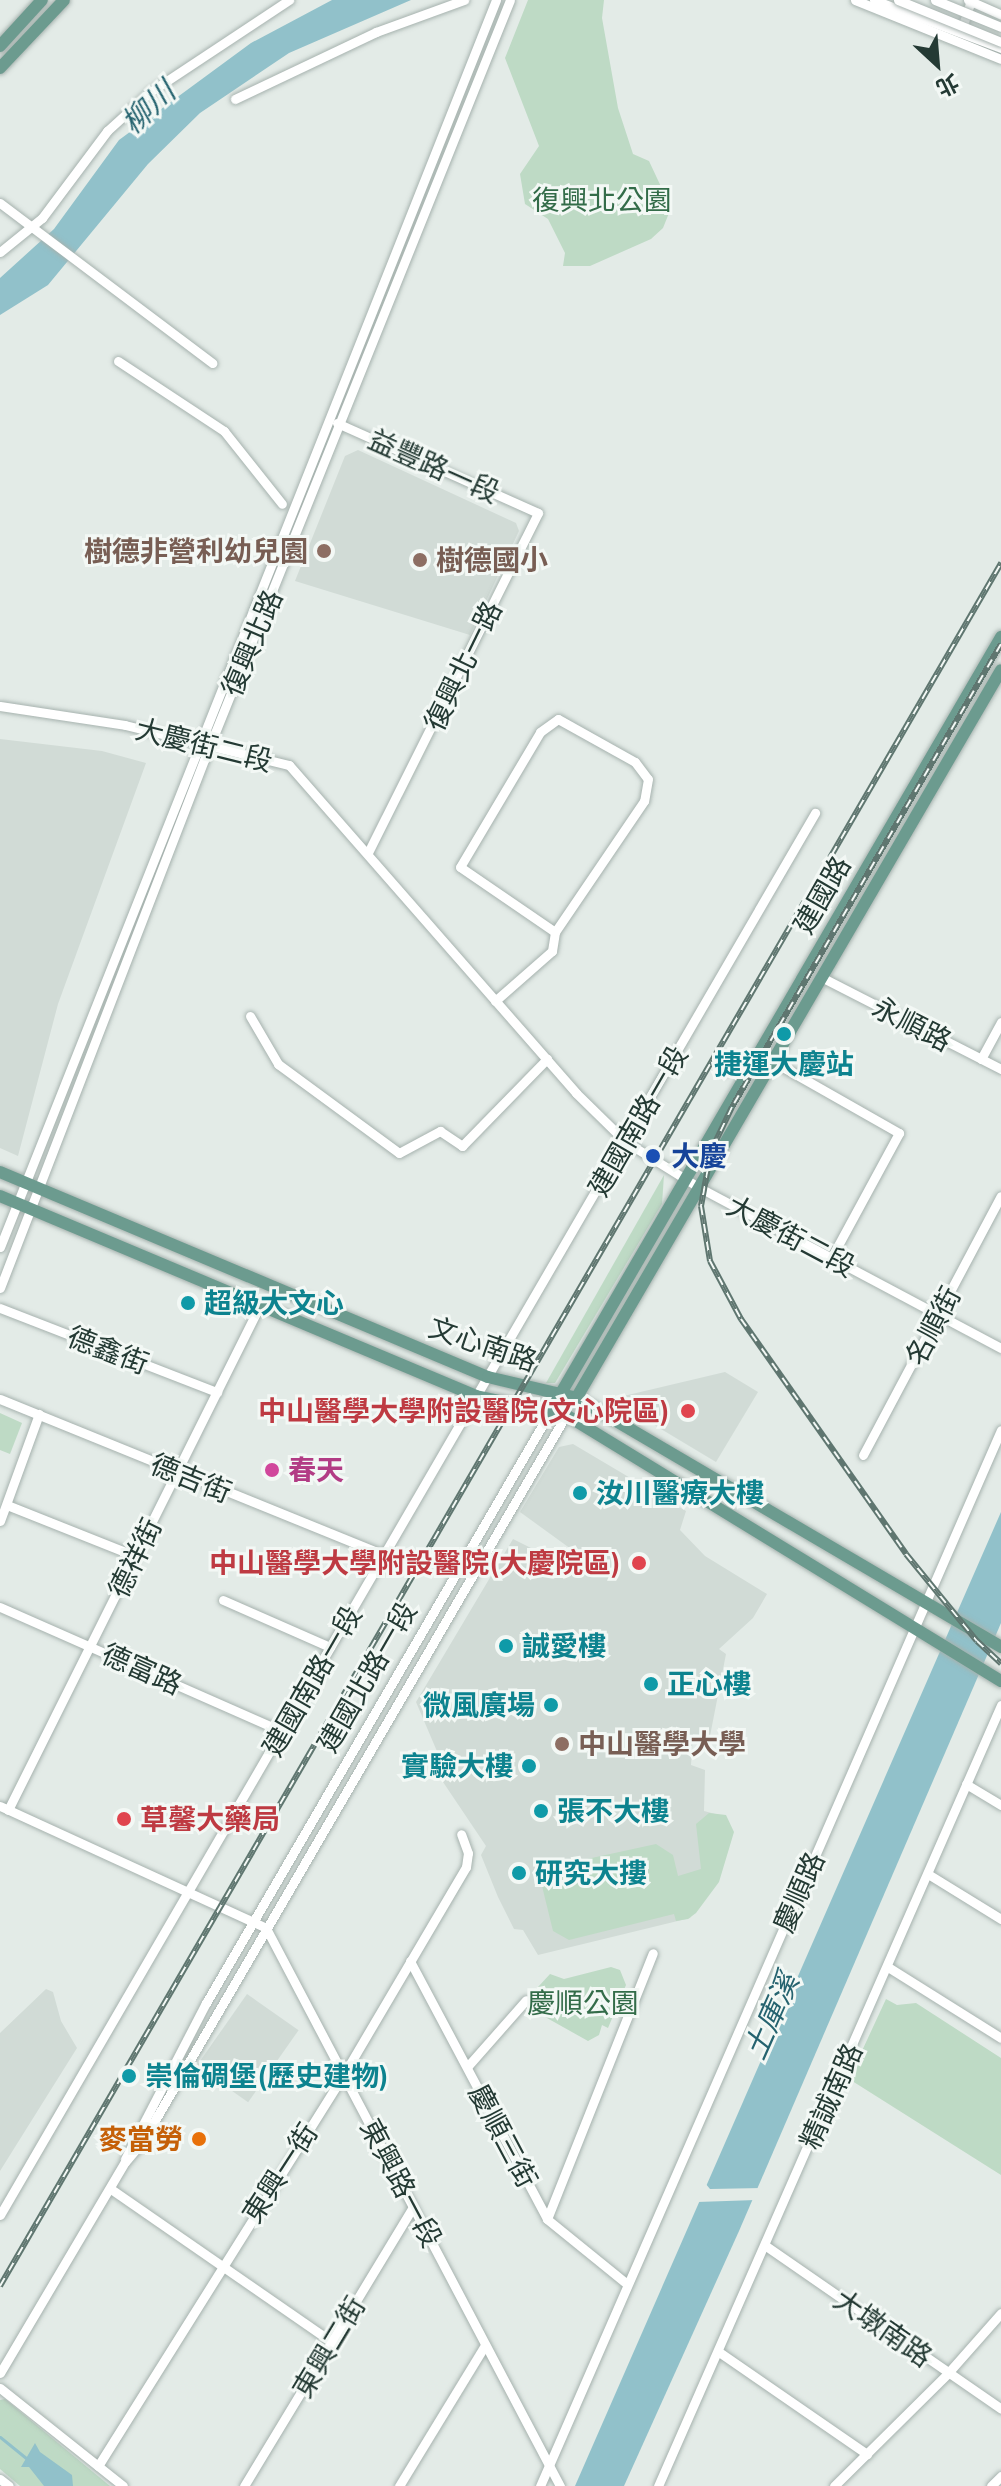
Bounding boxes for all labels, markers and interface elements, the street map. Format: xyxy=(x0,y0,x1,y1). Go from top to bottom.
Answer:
north arrow xyxy=(897,24,977,104)
text: 北 xyxy=(931,68,964,103)
water label: 柳川 xyxy=(114,73,182,141)
park label: 復興北公園 xyxy=(532,183,672,217)
street label: 益豐路一段 xyxy=(363,422,505,510)
place label: 樹德非營利幼兒園 xyxy=(84,534,308,568)
marker: 樹德非營利幼兒園 xyxy=(315,542,333,560)
place label: 樹德國小 xyxy=(436,543,548,577)
marker: 樹德國小 xyxy=(411,551,429,569)
street label: 復興北路 xyxy=(215,585,289,701)
street label: 復興北一路 xyxy=(417,596,509,736)
street label: 大慶街二段 xyxy=(132,712,276,778)
street label: 建國路 xyxy=(786,850,858,940)
street label: 永順路 xyxy=(867,990,957,1058)
marker: 捷運大慶站 xyxy=(775,1025,793,1043)
street label: 建國南路一段 xyxy=(581,1040,695,1202)
place label: 捷運大慶站 xyxy=(714,1047,854,1081)
place label: 大慶 xyxy=(671,1139,727,1173)
marker: 大慶 xyxy=(642,1145,664,1167)
street label: 大慶街二段 xyxy=(721,1188,861,1284)
street label: 名順街 xyxy=(898,1281,968,1371)
place label: 超級大文心 xyxy=(204,1286,344,1320)
marker: 超級大文心 xyxy=(179,1294,197,1312)
street label: 文心南路 xyxy=(425,1310,541,1378)
street label: 德鑫街 xyxy=(63,1319,153,1381)
place label: 中山醫學大學附設醫院(文心院區) xyxy=(258,1394,670,1428)
marker: 中山醫學大學附設醫院(文心院區) xyxy=(677,1400,699,1422)
street label: 德吉街 xyxy=(146,1447,236,1509)
place label: 春天 xyxy=(288,1453,344,1487)
marker: 春天 xyxy=(263,1461,281,1479)
place label: 汝川醫療大樓 xyxy=(596,1476,764,1510)
marker: 汝川醫療大樓 xyxy=(571,1484,589,1502)
street label: 德祥街 xyxy=(101,1513,169,1603)
place label: 中山醫學大學附設醫院(大慶院區) xyxy=(209,1546,621,1580)
marker: 中山醫學大學附設醫院(大慶院區) xyxy=(628,1552,650,1574)
street label: 建國北路一段 xyxy=(310,1596,424,1758)
street label: 建國南路一段 xyxy=(255,1600,369,1762)
place label: 誠愛樓 xyxy=(522,1629,606,1663)
street label: 德富路 xyxy=(97,1637,187,1701)
marker: 誠愛樓 xyxy=(497,1637,515,1655)
place label: 正心樓 xyxy=(667,1667,751,1701)
marker: 正心樓 xyxy=(642,1675,660,1693)
place label: 微風廣場 xyxy=(423,1688,535,1722)
marker: 微風廣場 xyxy=(542,1696,560,1714)
place label: 中山醫學大學 xyxy=(578,1727,746,1761)
marker: 中山醫學大學 xyxy=(553,1735,571,1753)
place label: 實驗大樓 xyxy=(401,1749,513,1783)
marker: 實驗大樓 xyxy=(520,1757,538,1775)
place label: 張不大樓 xyxy=(557,1794,669,1828)
place label: 草馨大藥局 xyxy=(140,1802,280,1836)
marker: 張不大樓 xyxy=(532,1802,550,1820)
marker: 草馨大藥局 xyxy=(115,1810,133,1828)
street label: 慶順路 xyxy=(767,1847,831,1937)
place label: 研究大摟 xyxy=(535,1856,647,1890)
marker: 研究大摟 xyxy=(510,1864,528,1882)
water label: 土庫溪 xyxy=(736,1968,806,2064)
park label: 慶順公園 xyxy=(527,1986,639,2020)
street label: 精誠南路 xyxy=(793,2038,869,2154)
place label: 崇倫碉堡(歷史建物) xyxy=(145,2059,389,2093)
marker: 崇倫碉堡(歷史建物) xyxy=(120,2067,138,2085)
street label: 慶順三街 xyxy=(462,2079,544,2193)
street label: 東興路一段 xyxy=(353,2113,449,2253)
street label: 東興一街 xyxy=(235,2117,325,2229)
place label: 麥當勞 xyxy=(99,2122,183,2156)
marker: 麥當勞 xyxy=(190,2130,208,2148)
street label: 大墩南路 xyxy=(827,2282,939,2374)
street label: 東興二街 xyxy=(286,2290,372,2404)

